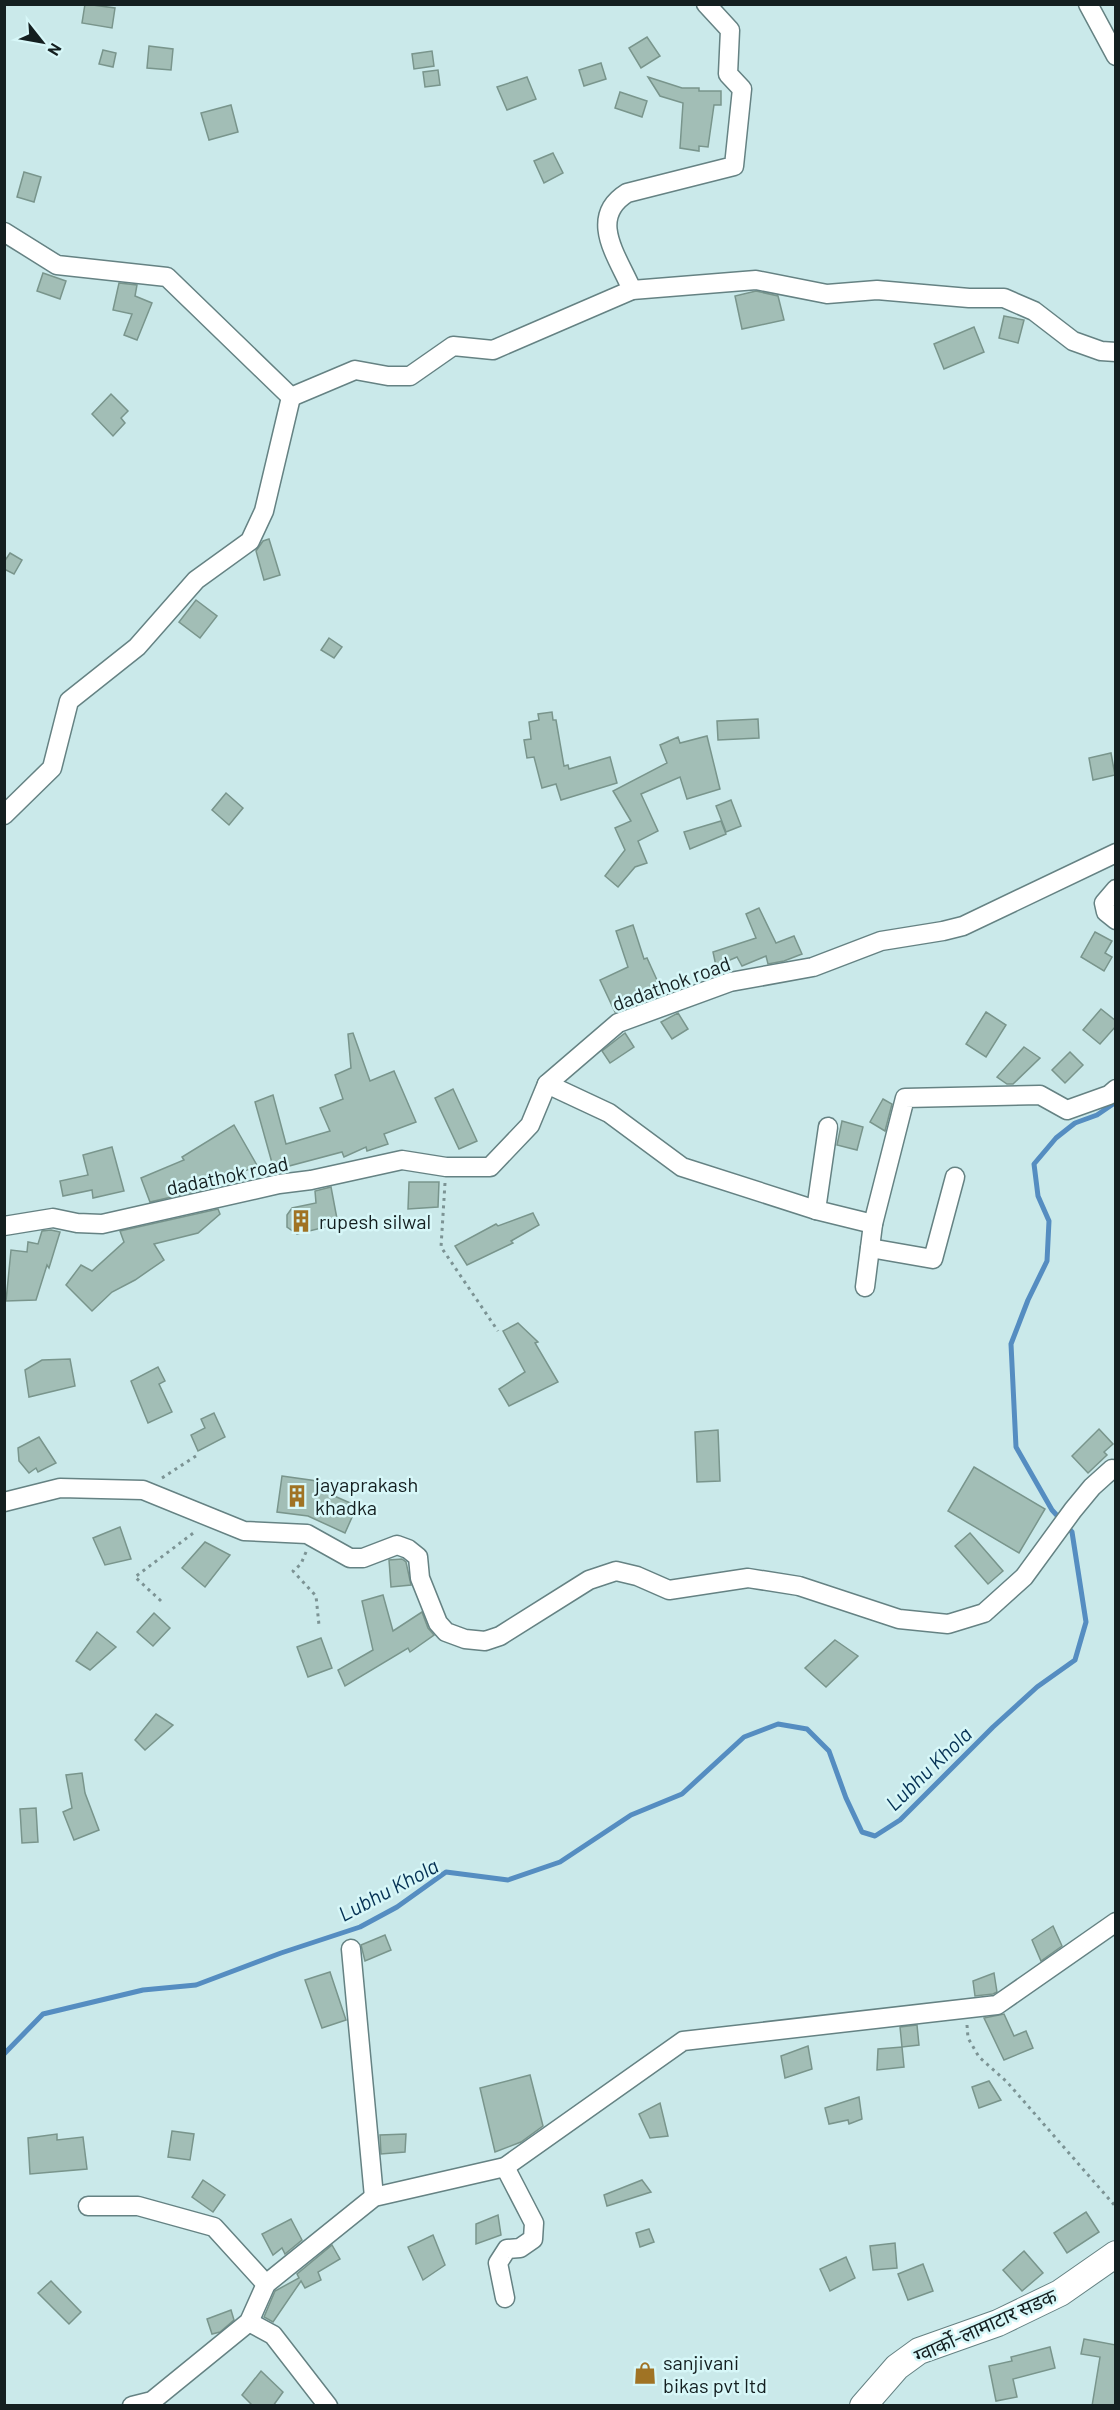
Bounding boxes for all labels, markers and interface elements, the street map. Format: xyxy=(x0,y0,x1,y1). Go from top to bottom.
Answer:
north arrow xyxy=(12,12,72,72)
text: N xyxy=(44,41,66,59)
street label: dadathok road xyxy=(609,950,733,1016)
street label: dadathok road xyxy=(164,1150,290,1200)
building icon: rupesh silwal xyxy=(288,1208,314,1234)
place label: rupesh silwal xyxy=(319,1209,431,1233)
place label: jayaprakash khadka xyxy=(314,1472,418,1519)
building icon: jayaprakash khadka xyxy=(284,1483,310,1509)
water label: Lubhu Khola xyxy=(880,1721,976,1815)
water label: Lubhu Khola xyxy=(334,1852,442,1926)
street label: ग्वार्को-लामाटार सडक xyxy=(910,2283,1060,2367)
place label: sanjivani bikas pvt ltd xyxy=(663,2350,767,2397)
shop icon: sanjivani bikas pvt ltd xyxy=(632,2360,658,2386)

